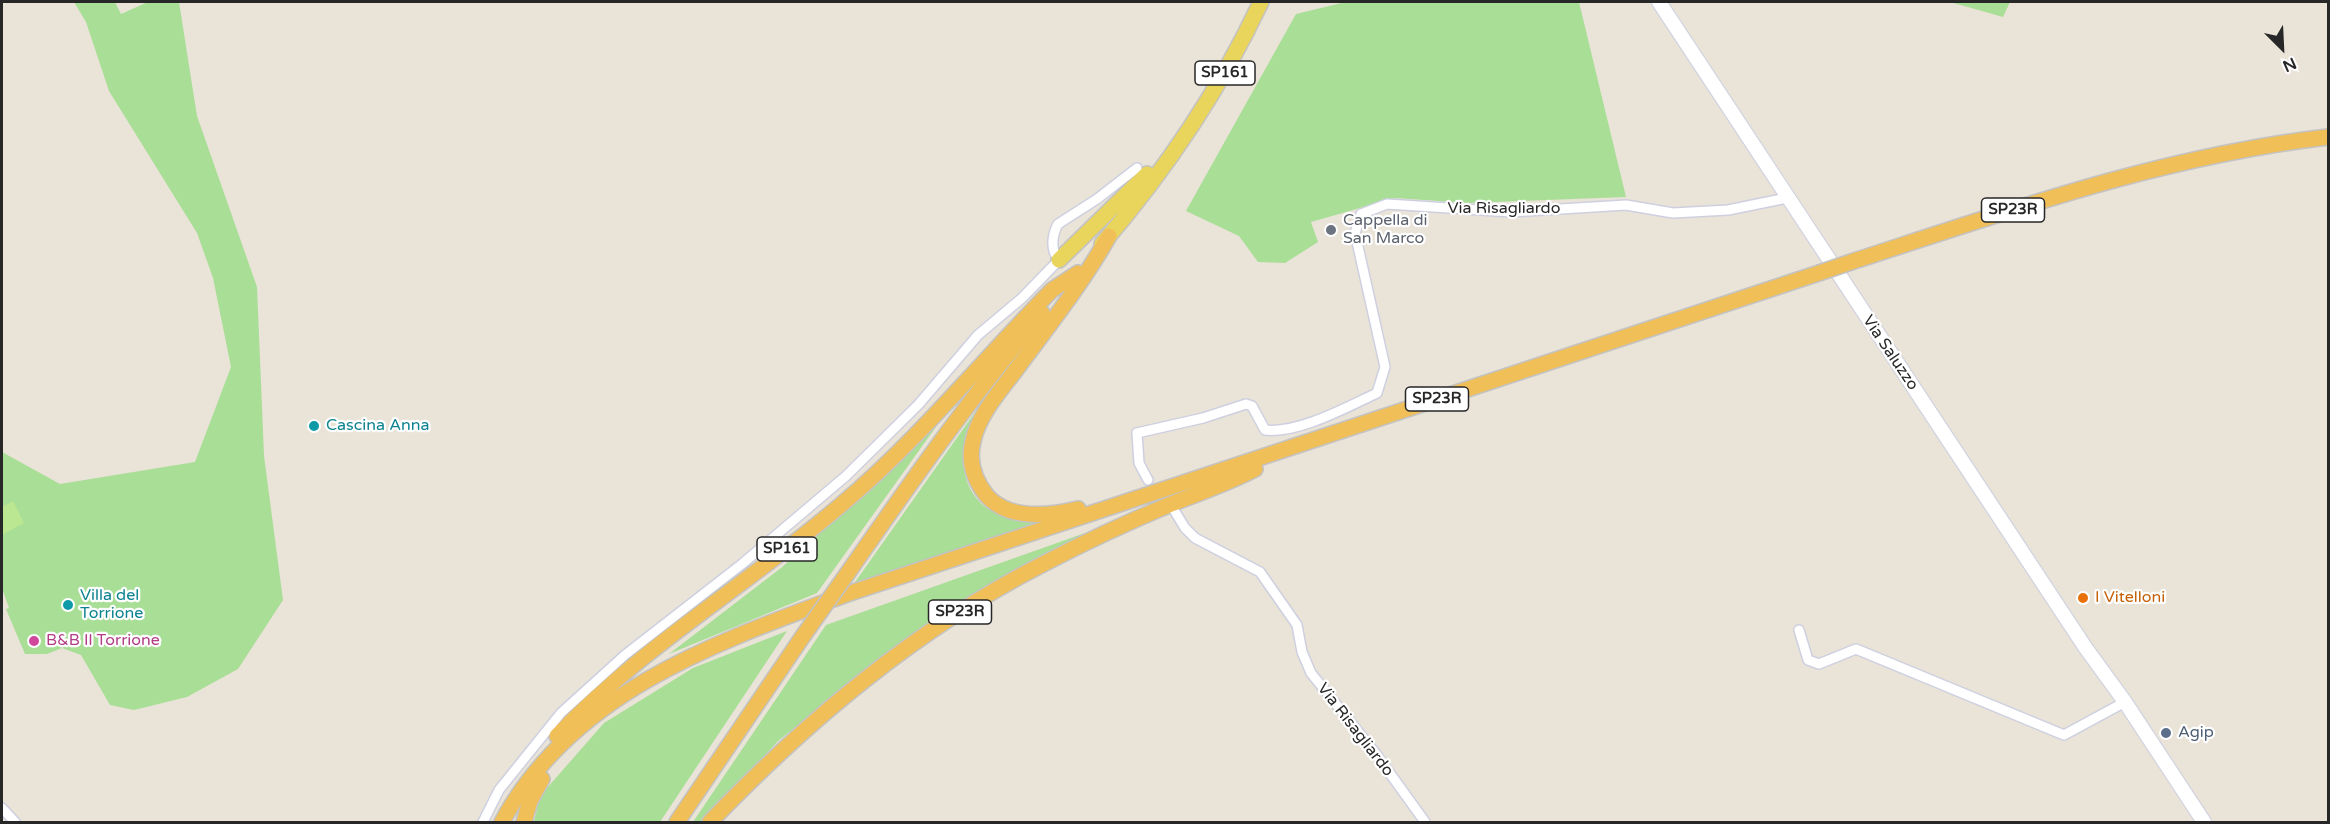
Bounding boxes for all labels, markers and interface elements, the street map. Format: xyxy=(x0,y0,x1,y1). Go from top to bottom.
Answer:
north arrow xyxy=(2252,18,2312,78)
text: N xyxy=(2279,53,2299,76)
road number: SP161 xyxy=(1195,61,1255,85)
road number: SP23R xyxy=(1982,198,2044,222)
street label: Via Risagliardo xyxy=(1448,199,1560,219)
place label: Cappella di San Marco xyxy=(1343,211,1428,249)
marker: Cappella di San Marco xyxy=(1324,223,1338,237)
street label: Via Saluzzo xyxy=(1858,312,1922,394)
road number: SP23R xyxy=(1406,387,1468,411)
place label: Cascina Anna xyxy=(326,416,430,436)
marker: Cascina Anna xyxy=(307,419,321,433)
road number: SP161 xyxy=(757,537,817,561)
place label: Villa del Torrione xyxy=(80,586,143,624)
place label: I Vitelloni xyxy=(2095,588,2165,608)
marker: I Vitelloni xyxy=(2076,591,2090,605)
marker: Villa del Torrione xyxy=(61,598,75,612)
road number: SP23R xyxy=(928,600,992,624)
place label: B&B Il Torrione xyxy=(46,631,160,651)
marker: B&B Il Torrione xyxy=(27,634,41,648)
street label: Via Risagliardo xyxy=(1313,680,1397,780)
place label: Agip xyxy=(2178,723,2214,743)
marker: Agip xyxy=(2159,726,2173,740)

